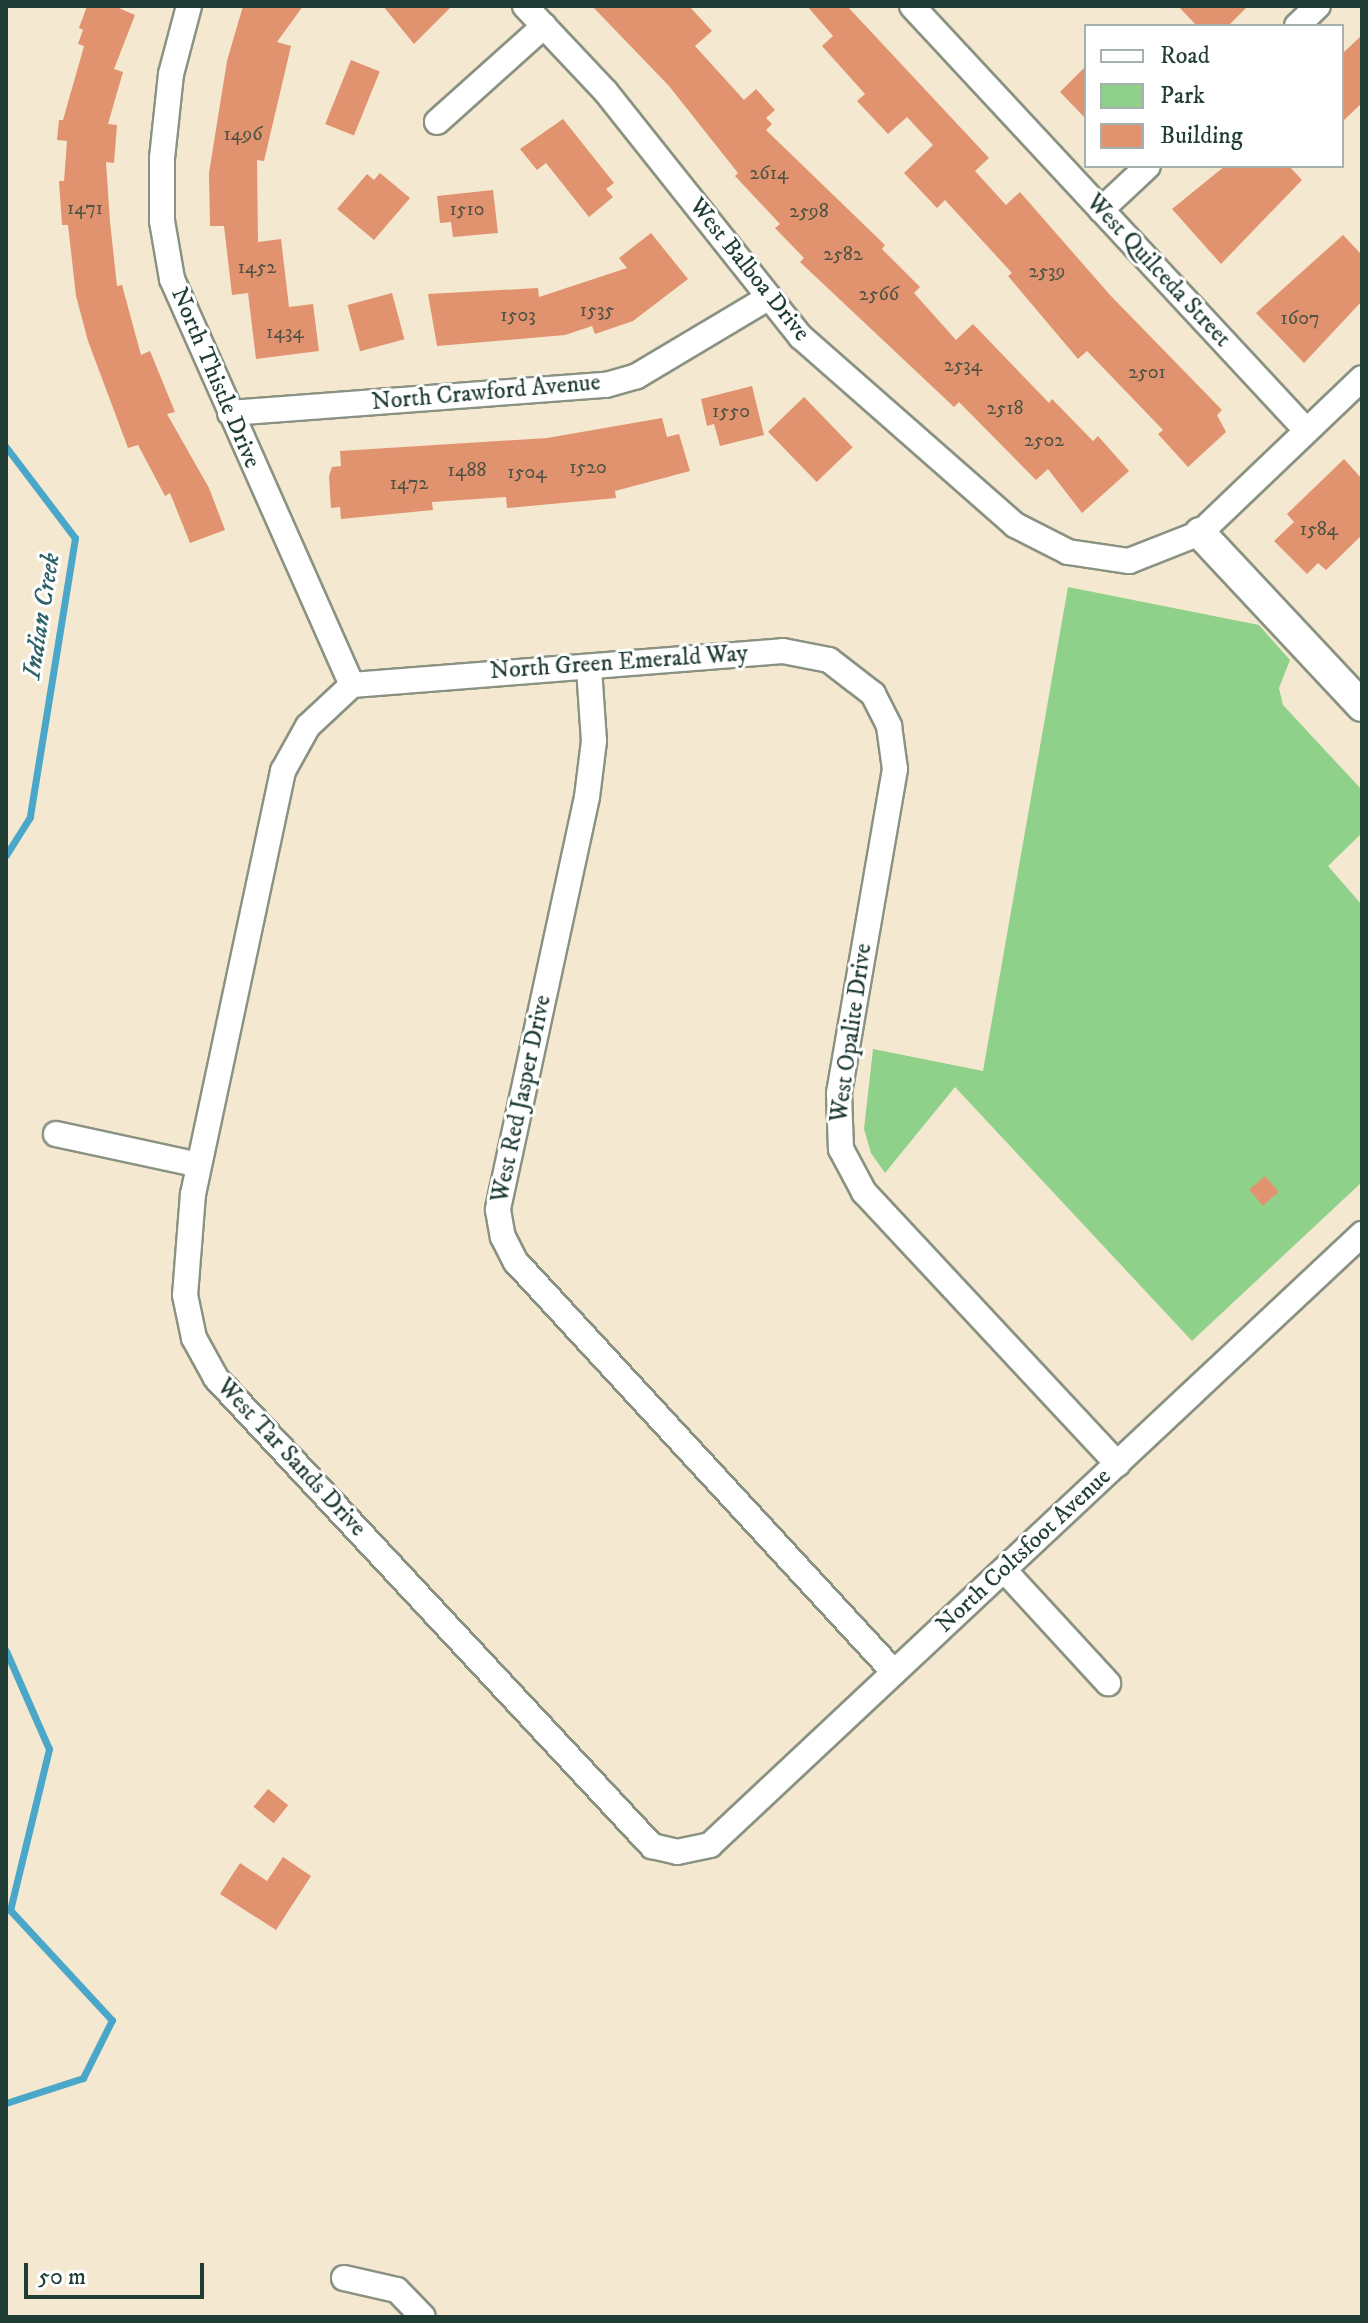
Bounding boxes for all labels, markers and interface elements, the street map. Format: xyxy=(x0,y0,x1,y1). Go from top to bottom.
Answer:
legend xyxy=(1084,24,1344,168)
text: Road xyxy=(1160,41,1210,71)
text: Park xyxy=(1160,81,1205,111)
text: Building xyxy=(1160,121,1243,151)
house number: 1496 xyxy=(223,122,263,146)
house number: 2614 xyxy=(750,161,788,185)
street label: West Quilceda Street xyxy=(1080,189,1236,353)
street label: West Balboa Drive xyxy=(682,193,816,347)
house number: 1471 xyxy=(67,196,103,220)
house number: 1510 xyxy=(449,197,485,221)
house number: 2598 xyxy=(789,199,829,223)
house number: 2582 xyxy=(823,242,863,266)
house number: 1452 xyxy=(238,255,276,279)
house number: 2539 xyxy=(1028,259,1066,283)
house number: 2566 xyxy=(859,282,899,306)
street label: North Thistle Drive xyxy=(164,283,266,473)
house number: 1535 xyxy=(580,298,614,322)
house number: 1503 xyxy=(500,303,536,327)
house number: 1607 xyxy=(1281,306,1319,330)
house number: 1434 xyxy=(266,320,304,344)
house number: 2534 xyxy=(944,353,982,377)
house number: 2501 xyxy=(1128,360,1166,384)
street label: North Crawford Avenue xyxy=(370,369,602,417)
house number: 2518 xyxy=(986,396,1024,420)
house number: 1550 xyxy=(712,399,750,423)
house number: 2502 xyxy=(1024,428,1064,452)
house number: 1520 xyxy=(569,455,607,479)
house number: 1488 xyxy=(448,458,486,482)
house number: 1504 xyxy=(507,460,547,484)
house number: 1472 xyxy=(390,471,428,495)
house number: 1584 xyxy=(1300,517,1338,541)
water label: Indian Creek xyxy=(17,551,67,681)
street label: North Green Emerald Way xyxy=(489,640,749,686)
street label: West Opalite Drive xyxy=(825,942,879,1124)
street label: West Red Jasper Drive xyxy=(486,993,558,1205)
street label: West Tar Sands Drive xyxy=(210,1373,372,1543)
street label: North Coltsfoot Avenue xyxy=(931,1463,1117,1639)
scale bar xyxy=(28,2247,208,2297)
text: 50 m xyxy=(38,2262,86,2292)

